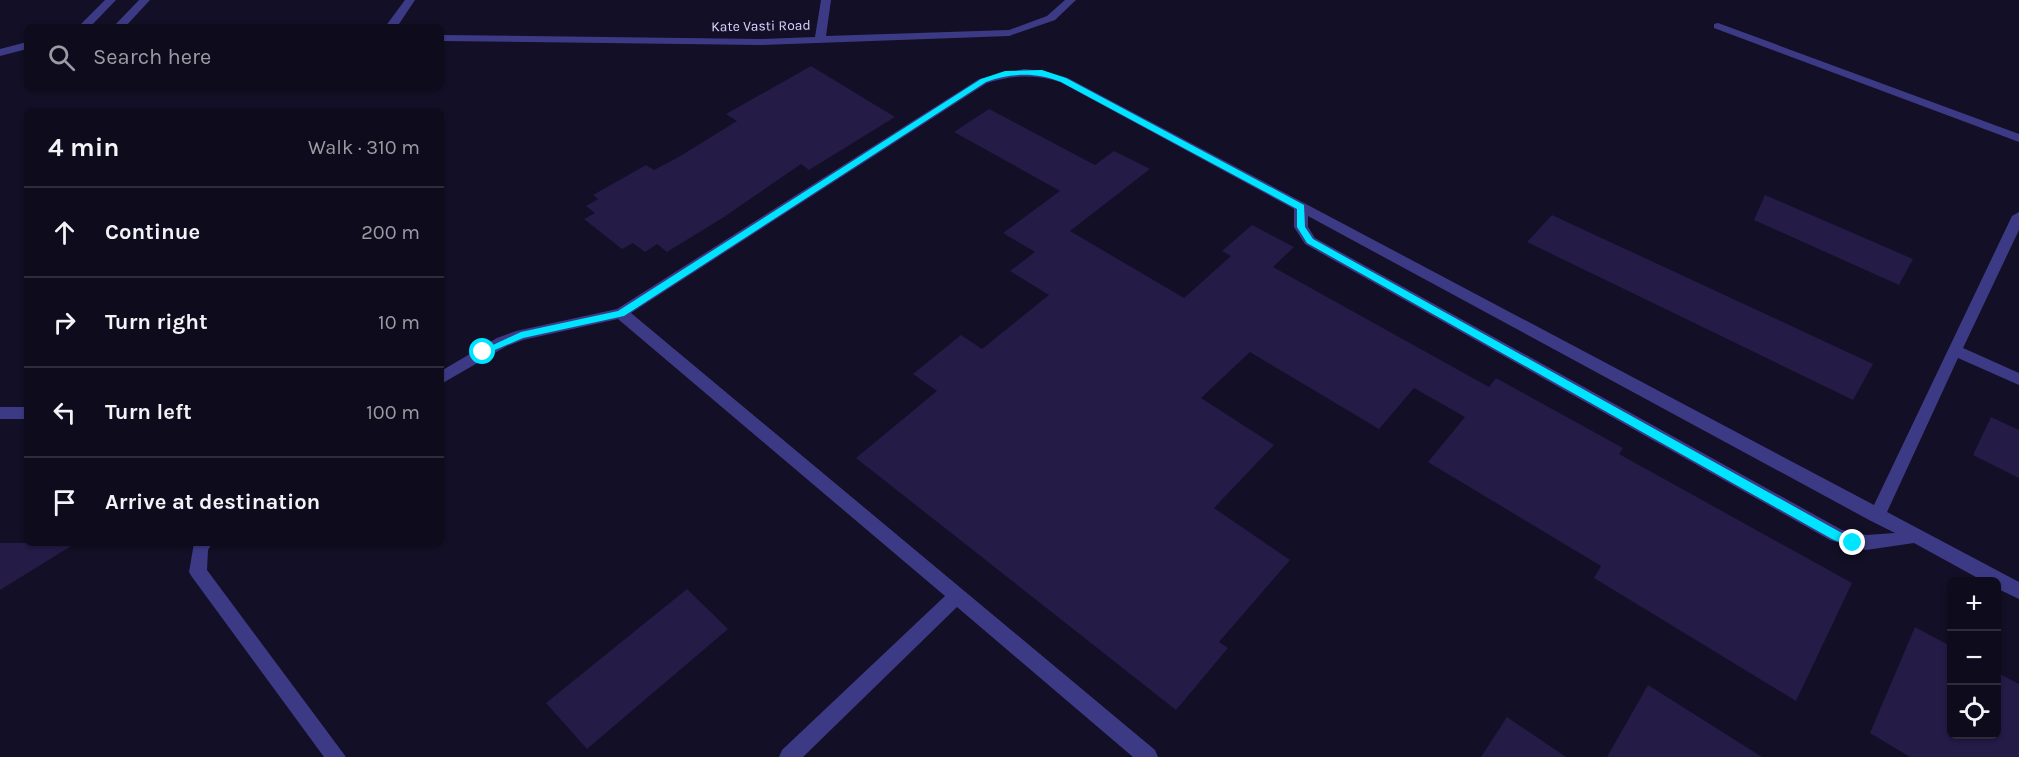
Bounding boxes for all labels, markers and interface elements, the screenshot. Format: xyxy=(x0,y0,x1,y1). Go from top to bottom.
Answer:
street label: Kate Vasti Road xyxy=(711,17,811,35)
search box xyxy=(24,24,444,90)
icon: search xyxy=(45,41,78,74)
text: Search here xyxy=(93,44,211,70)
text: 4 min xyxy=(48,132,119,163)
text: Walk · 310 m xyxy=(308,136,420,159)
icon: ahead xyxy=(48,216,81,249)
text: Continue xyxy=(105,219,200,245)
text: 200 m xyxy=(361,221,420,244)
icon: right xyxy=(48,306,81,339)
text: Turn right xyxy=(105,309,208,335)
text: 10 m xyxy=(378,311,420,334)
route start xyxy=(469,338,495,364)
icon: left xyxy=(48,396,81,429)
text: Turn left xyxy=(105,399,192,425)
text: 100 m xyxy=(366,401,420,424)
icon: arrive xyxy=(48,486,81,519)
text: Arrive at destination xyxy=(105,489,320,515)
route end xyxy=(1839,529,1865,555)
map controls xyxy=(1947,577,2001,739)
button: + xyxy=(1947,577,2001,631)
button: − xyxy=(1947,631,2001,685)
button: locate xyxy=(1947,685,2001,739)

